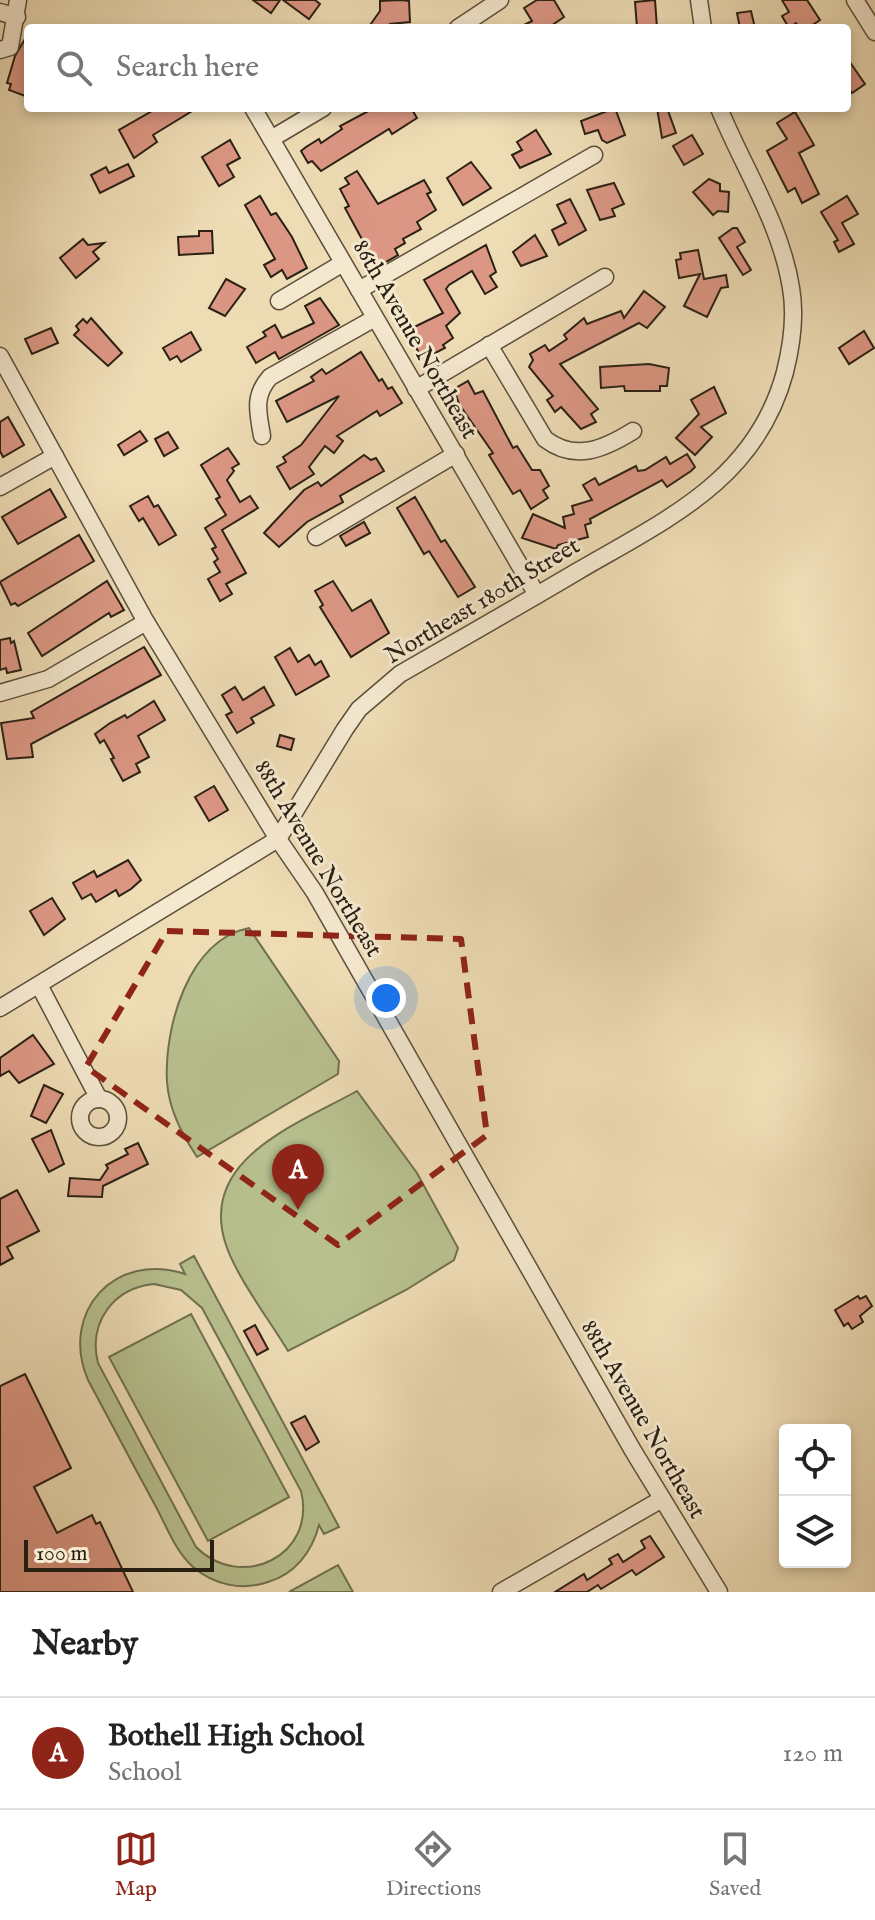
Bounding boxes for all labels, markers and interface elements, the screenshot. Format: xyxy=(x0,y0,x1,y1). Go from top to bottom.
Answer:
search box xyxy=(24,24,851,112)
icon: search xyxy=(52,46,96,90)
text: Search here xyxy=(116,49,259,87)
street label: 86th Avenue Northeast xyxy=(345,235,484,445)
street label: Northeast 180th Street xyxy=(380,531,586,672)
street label: 88th Avenue Northeast xyxy=(247,755,389,963)
your location xyxy=(366,978,406,1018)
pin: A xyxy=(272,1144,324,1210)
street label: 88th Avenue Northeast xyxy=(573,1315,712,1525)
map controls xyxy=(779,1424,851,1568)
button: locate xyxy=(779,1424,851,1496)
button: layers xyxy=(779,1496,851,1568)
scale bar xyxy=(24,1536,214,1572)
text: 100 m xyxy=(36,1540,88,1568)
text: Nearby xyxy=(32,1623,138,1666)
text: Bothell High School xyxy=(108,1718,364,1756)
text: A xyxy=(49,1737,67,1770)
text: 120 m xyxy=(783,1737,843,1770)
text: School xyxy=(108,1756,181,1789)
tab: Map xyxy=(114,1827,158,1903)
tab: Directions xyxy=(386,1827,481,1903)
tab: Saved xyxy=(709,1827,761,1903)

